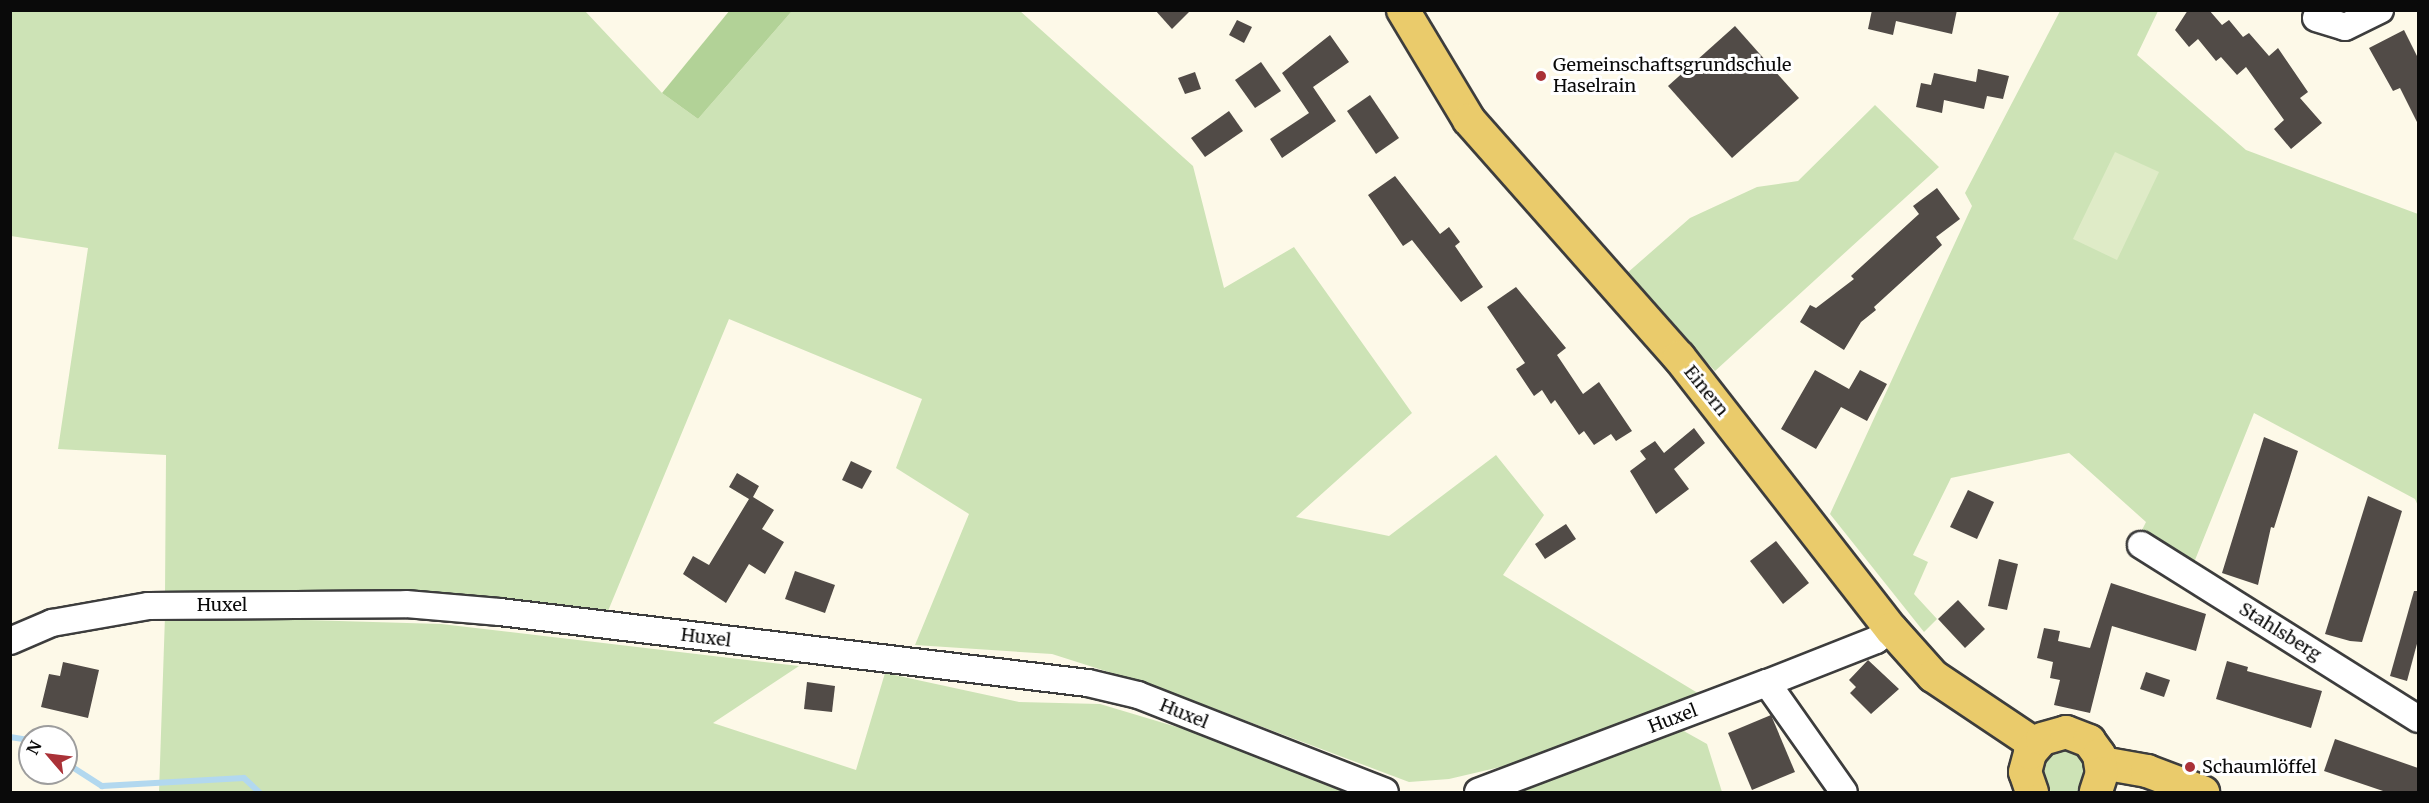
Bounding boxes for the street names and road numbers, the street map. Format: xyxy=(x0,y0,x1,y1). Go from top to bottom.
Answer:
street label: Einern xyxy=(1679,361,1733,421)
street label: Huxel xyxy=(197,594,247,616)
street label: Stahlsberg xyxy=(2235,598,2325,666)
street label: Huxel xyxy=(680,624,732,652)
street label: Huxel xyxy=(1156,694,1212,734)
street label: Huxel xyxy=(1645,700,1701,738)

